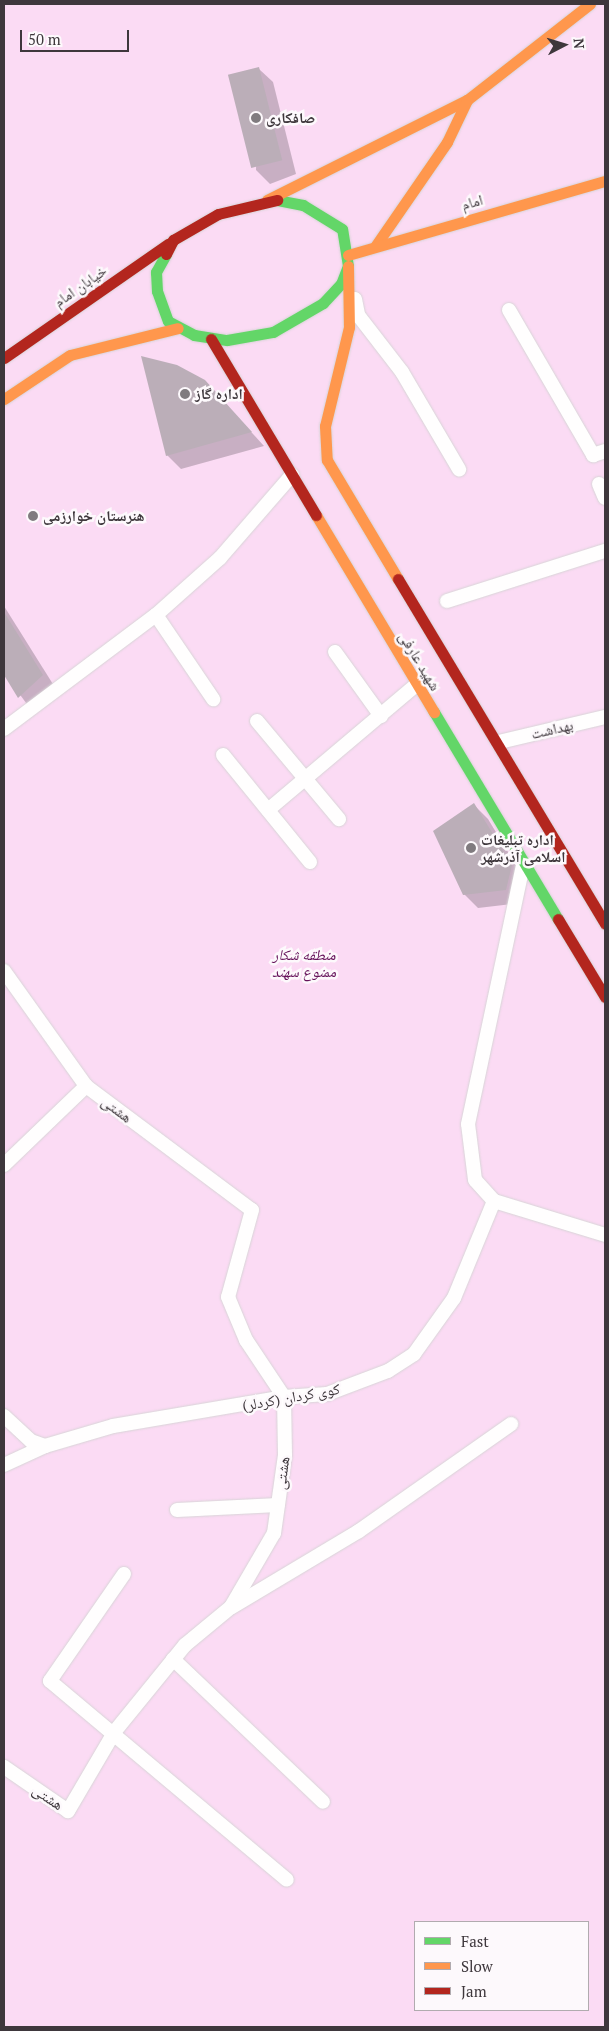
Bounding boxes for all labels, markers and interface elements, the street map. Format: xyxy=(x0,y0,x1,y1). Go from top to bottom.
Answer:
scale bar xyxy=(22,20,131,52)
north arrow xyxy=(539,20,589,70)
text: 50 m xyxy=(28,29,61,49)
text: N xyxy=(570,38,589,50)
place label: صافکاری xyxy=(266,109,315,127)
marker: صافکاری xyxy=(250,112,262,124)
street label: امام xyxy=(459,190,485,214)
street label: خیابان امام xyxy=(50,261,110,311)
place label: اداره گاز xyxy=(195,385,243,403)
marker: اداره گاز xyxy=(179,388,191,400)
place label: هنرستان خوارزمی xyxy=(43,507,144,525)
marker: هنرستان خوارزمی xyxy=(27,510,39,522)
street label: شهید عارفی xyxy=(395,628,445,694)
street label: بهداشت xyxy=(529,715,575,743)
place label: اداره تبلیغات اسلامی آذرشهر xyxy=(481,830,566,865)
marker: اداره تبلیغات اسلامی آذرشهر xyxy=(465,842,477,854)
park label: منطقه شکار ممنوع سهند xyxy=(272,945,336,980)
street label: هشتی xyxy=(98,1092,136,1126)
street label: کوی کردان (کردلر) xyxy=(241,1380,341,1414)
street label: هشتی xyxy=(271,1455,293,1491)
street label: هشتی xyxy=(29,1780,67,1814)
legend xyxy=(414,1921,589,2011)
text: Fast xyxy=(461,1931,489,1951)
text: Slow xyxy=(461,1956,493,1976)
text: Jam xyxy=(461,1981,487,2001)

